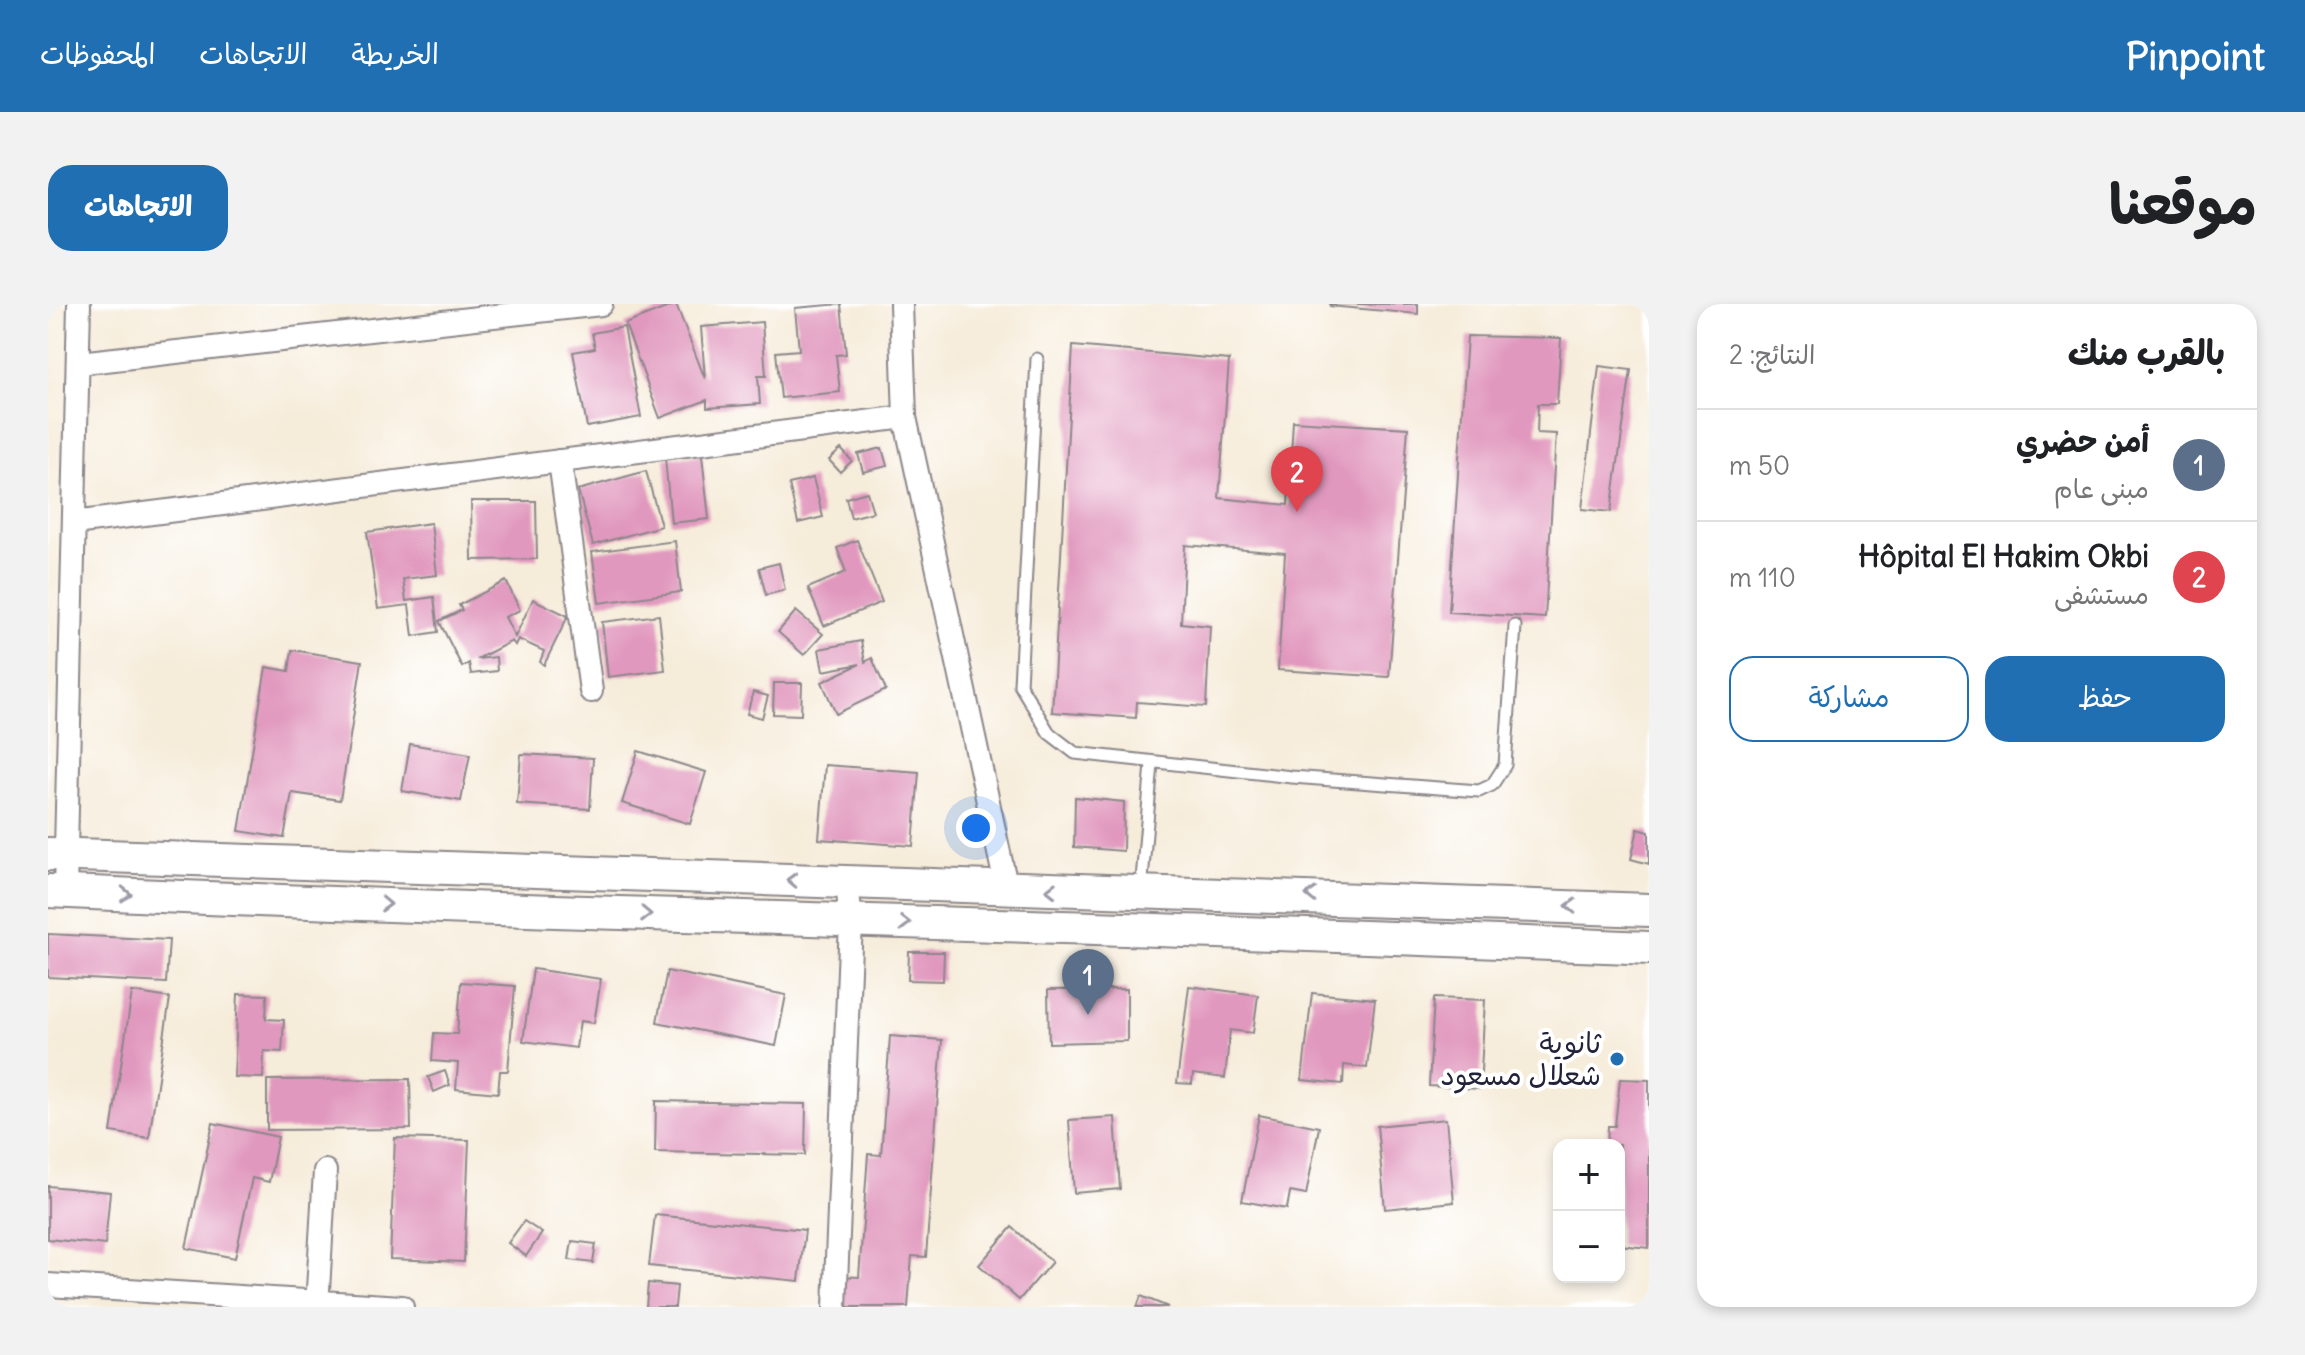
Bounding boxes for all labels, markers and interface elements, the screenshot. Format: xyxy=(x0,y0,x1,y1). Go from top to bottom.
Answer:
text: Pinpoint xyxy=(2126,33,2265,80)
text: المحفوظات xyxy=(40,36,155,72)
text: الاتجاهات xyxy=(199,36,307,72)
text: الخريطة xyxy=(351,36,439,72)
button: الاتجاهات xyxy=(48,165,228,251)
text: موقعنا xyxy=(2109,169,2257,239)
text: بالقرب منك xyxy=(2068,331,2225,374)
text: النتائج: 2 xyxy=(1729,338,1815,371)
text: أمن حضري xyxy=(2016,422,2149,460)
pin: 2 xyxy=(1271,446,1323,512)
text: 50 m xyxy=(1729,449,1790,482)
text: 1 xyxy=(2194,449,2204,482)
text: مبنى عام xyxy=(2054,472,2149,505)
text: Hôpital El Hakim Okbi xyxy=(1858,537,2149,575)
text: 110 m xyxy=(1729,561,1796,594)
text: 2 xyxy=(2192,561,2206,594)
text: مستشفى xyxy=(2054,578,2149,611)
button: مشاركة xyxy=(1729,656,1969,742)
button: حفظ xyxy=(1985,656,2225,742)
your location xyxy=(956,808,996,848)
one-way arrow xyxy=(785,872,798,889)
one-way arrow xyxy=(1044,882,1057,899)
one-way arrow xyxy=(120,886,133,903)
one-way arrow xyxy=(1304,887,1317,904)
one-way arrow xyxy=(380,896,393,913)
one-way arrow xyxy=(1564,898,1577,915)
one-way arrow xyxy=(640,906,653,923)
one-way arrow xyxy=(899,914,912,932)
pin: 1 xyxy=(1062,949,1114,1015)
place label: ثانوية شعلال مسعود xyxy=(1441,1025,1602,1094)
marker: ثانوية شعلال مسعود xyxy=(1608,1050,1626,1068)
map controls xyxy=(1553,1139,1625,1283)
button: + xyxy=(1553,1139,1625,1211)
button: − xyxy=(1553,1211,1625,1283)

